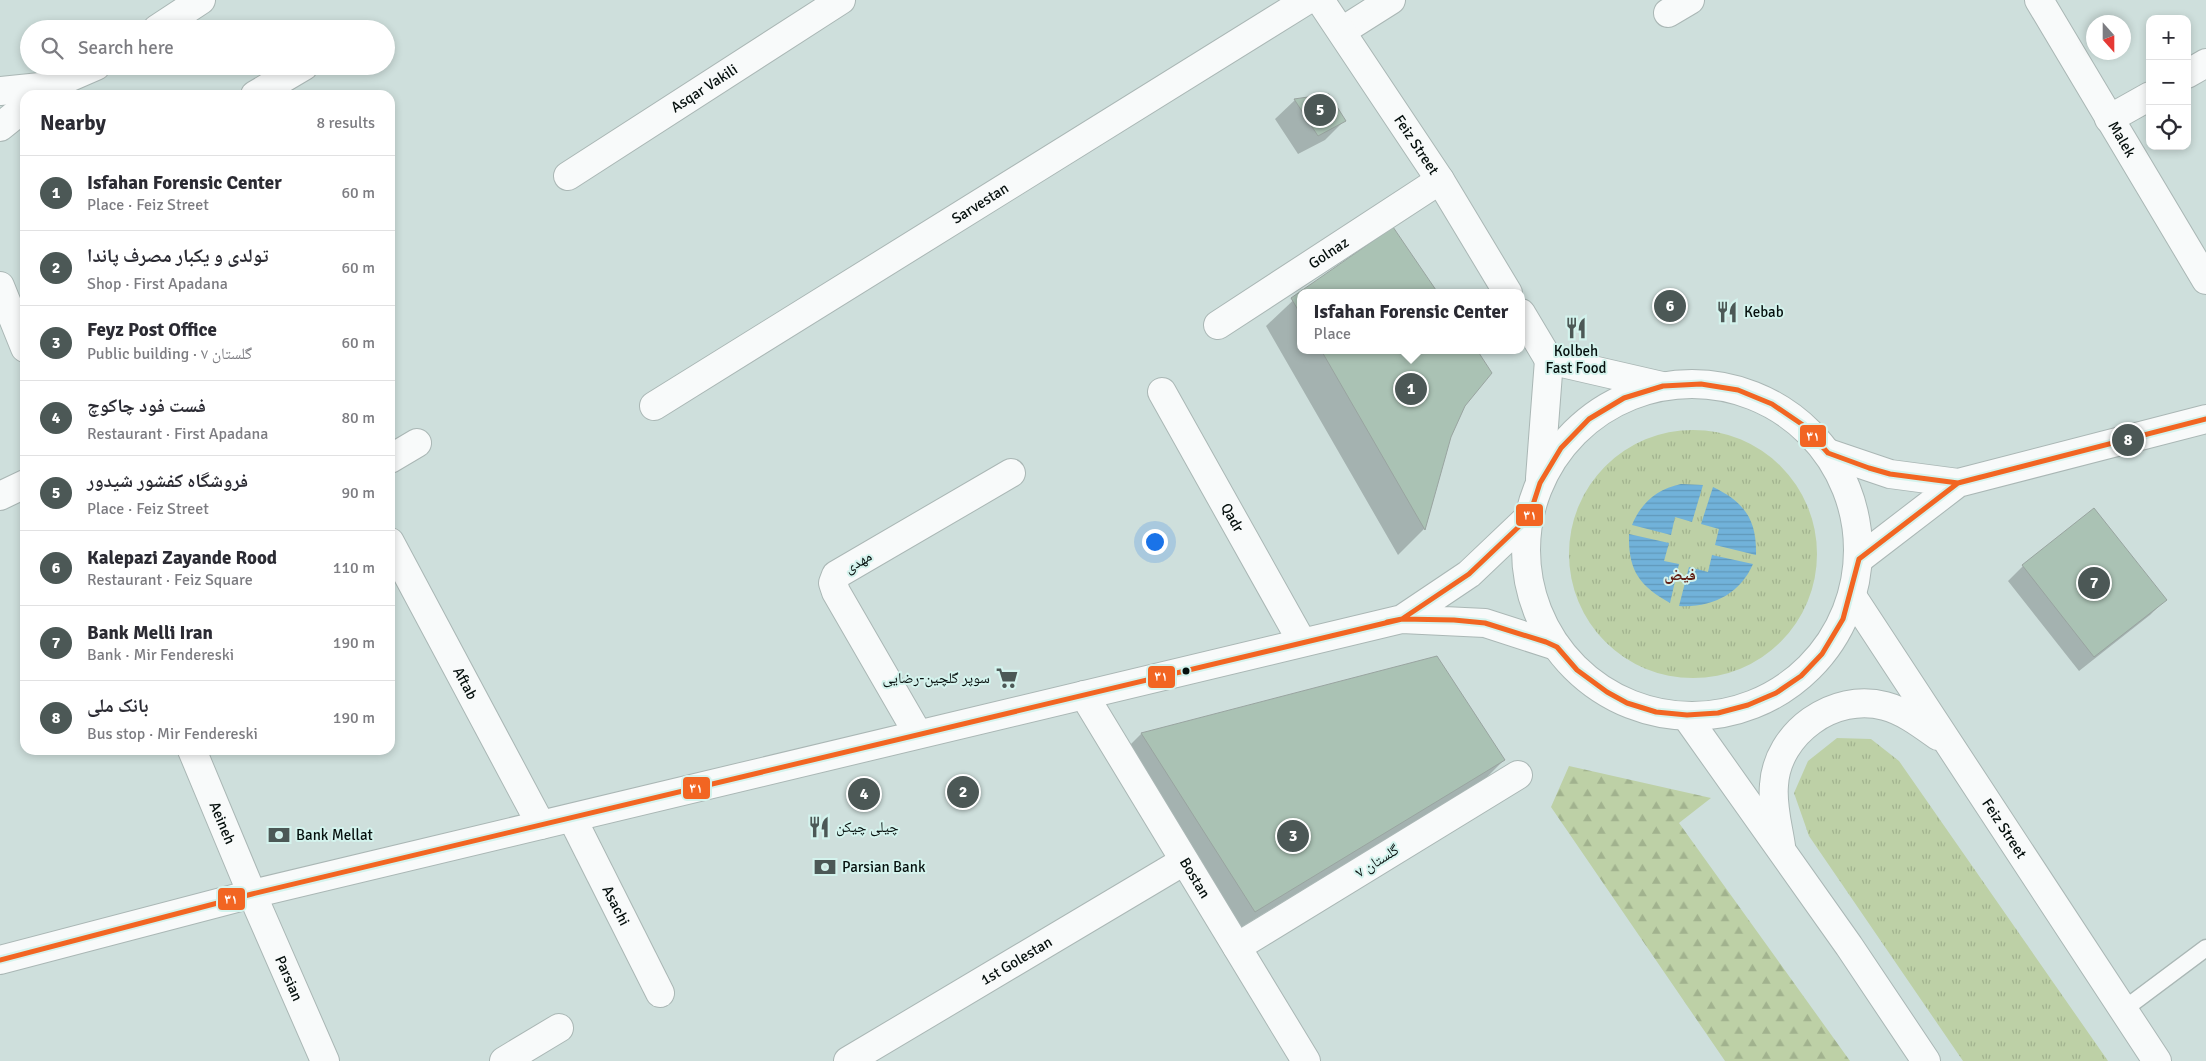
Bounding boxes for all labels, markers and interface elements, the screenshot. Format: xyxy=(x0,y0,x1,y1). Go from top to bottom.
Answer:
north arrow xyxy=(2086,15,2131,60)
map controls xyxy=(2146,15,2191,150)
button: + xyxy=(2146,15,2191,60)
search box xyxy=(20,20,395,75)
icon: search xyxy=(38,34,66,62)
text: Search here xyxy=(78,36,174,60)
street label: Asqar Vakili xyxy=(667,60,741,116)
button: − xyxy=(2146,60,2191,105)
pin: 5 xyxy=(1304,91,1336,129)
button: locate xyxy=(2146,105,2191,150)
text: Nearby xyxy=(40,110,106,136)
street label: Feiz Street xyxy=(1390,111,1443,178)
text: 8 results xyxy=(316,113,375,133)
street label: Malek xyxy=(2104,118,2140,161)
text: Isfahan Forensic Center xyxy=(87,171,282,195)
street label: Sarvestan xyxy=(948,179,1012,228)
text: 1 xyxy=(52,183,60,203)
text: 60 m xyxy=(341,183,375,203)
text: Place · Feiz Street xyxy=(87,195,209,215)
street label: Golnaz xyxy=(1305,233,1352,272)
text: تولدی و یکبار مصرف پاندا xyxy=(87,244,268,268)
text: 2 xyxy=(52,258,60,278)
text: 60 m xyxy=(341,258,375,278)
text: Shop · First Apadana xyxy=(87,274,228,294)
pin: 6 xyxy=(1654,287,1686,325)
popup xyxy=(1297,289,1525,354)
restaurant icon: Kebab xyxy=(1714,299,1740,325)
text: Isfahan Forensic Center xyxy=(1314,300,1508,324)
place label: Kebab xyxy=(1744,303,1784,321)
restaurant icon: Kolbeh Fast Food xyxy=(1563,315,1589,341)
text: Feyz Post Office xyxy=(87,318,217,342)
text: Place xyxy=(1314,324,1351,344)
text: 3 xyxy=(52,333,60,353)
text: 60 m xyxy=(341,333,375,353)
place label: Kolbeh Fast Food xyxy=(1546,342,1607,377)
text: Public building · گلستان ۷ xyxy=(87,344,252,364)
pin: 1 xyxy=(1395,370,1427,408)
text: فست فود چاکوچ xyxy=(87,394,206,418)
text: 4 xyxy=(52,408,60,428)
text: 80 m xyxy=(341,408,375,428)
pin: 8 xyxy=(2112,421,2144,459)
text: Restaurant · First Apadana xyxy=(87,424,268,444)
line badge: ۳۱ xyxy=(1799,424,1827,448)
text: ۳۱ xyxy=(1806,428,1820,445)
text: فروشگاه کفشور شیدور xyxy=(87,469,248,493)
text: 5 xyxy=(52,483,60,503)
text: 90 m xyxy=(341,483,375,503)
text: Place · Feiz Street xyxy=(87,499,209,519)
street label: Qadr xyxy=(1217,500,1248,536)
line badge: ۳۱ xyxy=(1515,503,1544,527)
text: ۳۱ xyxy=(1523,507,1537,524)
your location xyxy=(1142,529,1168,555)
text: Kalepazi Zayande Rood xyxy=(87,546,277,570)
street label: مهدی xyxy=(841,547,876,578)
text: 6 xyxy=(52,558,60,578)
text: 110 m xyxy=(333,558,375,578)
pin: 7 xyxy=(2078,564,2110,602)
district label: فیض xyxy=(1664,565,1696,585)
text: Restaurant · Feiz Square xyxy=(87,570,253,590)
text: Bank Melli Iran xyxy=(87,621,213,645)
text: 7 xyxy=(52,633,60,653)
text: 190 m xyxy=(333,633,375,653)
text: Bank · Mir Fendereski xyxy=(87,645,234,665)
street label: Aftab xyxy=(449,664,481,703)
supermarket icon: سوپر گلچین-رضایی xyxy=(994,665,1020,691)
line badge: ۳۱ xyxy=(1147,665,1176,689)
unlabelled marker xyxy=(1181,666,1191,676)
text: ۳۱ xyxy=(1154,668,1168,685)
place label: سوپر گلچین-رضایی xyxy=(882,669,990,688)
text: بانک ملی xyxy=(87,694,148,718)
text: 8 xyxy=(52,708,60,728)
text: 190 m xyxy=(333,708,375,728)
text: Bus stop · Mir Fendereski xyxy=(87,724,258,744)
pin: 2 xyxy=(947,773,979,811)
pin: 4 xyxy=(848,775,880,813)
line badge: ۳۱ xyxy=(682,776,711,800)
text: ۳۱ xyxy=(689,780,703,797)
street label: Feiz Street xyxy=(1978,795,2031,862)
street label: Aeineh xyxy=(206,799,239,847)
restaurant icon: چیلی چیکن xyxy=(806,814,832,840)
pin: 3 xyxy=(1277,817,1309,855)
place label: چیلی چیکن xyxy=(836,818,899,837)
bank icon: Bank Mellat xyxy=(266,822,292,848)
place label: Bank Mellat xyxy=(296,826,373,844)
street label: گلستان ۷ xyxy=(1352,840,1403,882)
bank icon: Parsian Bank xyxy=(812,854,838,880)
street label: Bostan xyxy=(1176,854,1214,902)
place label: Parsian Bank xyxy=(842,858,926,876)
street label: Asachi xyxy=(598,882,634,929)
line badge: ۳۱ xyxy=(217,887,246,911)
text: ۳۱ xyxy=(224,891,238,908)
street label: 1st Golestan xyxy=(977,933,1055,989)
street label: Parsian xyxy=(271,953,307,1004)

